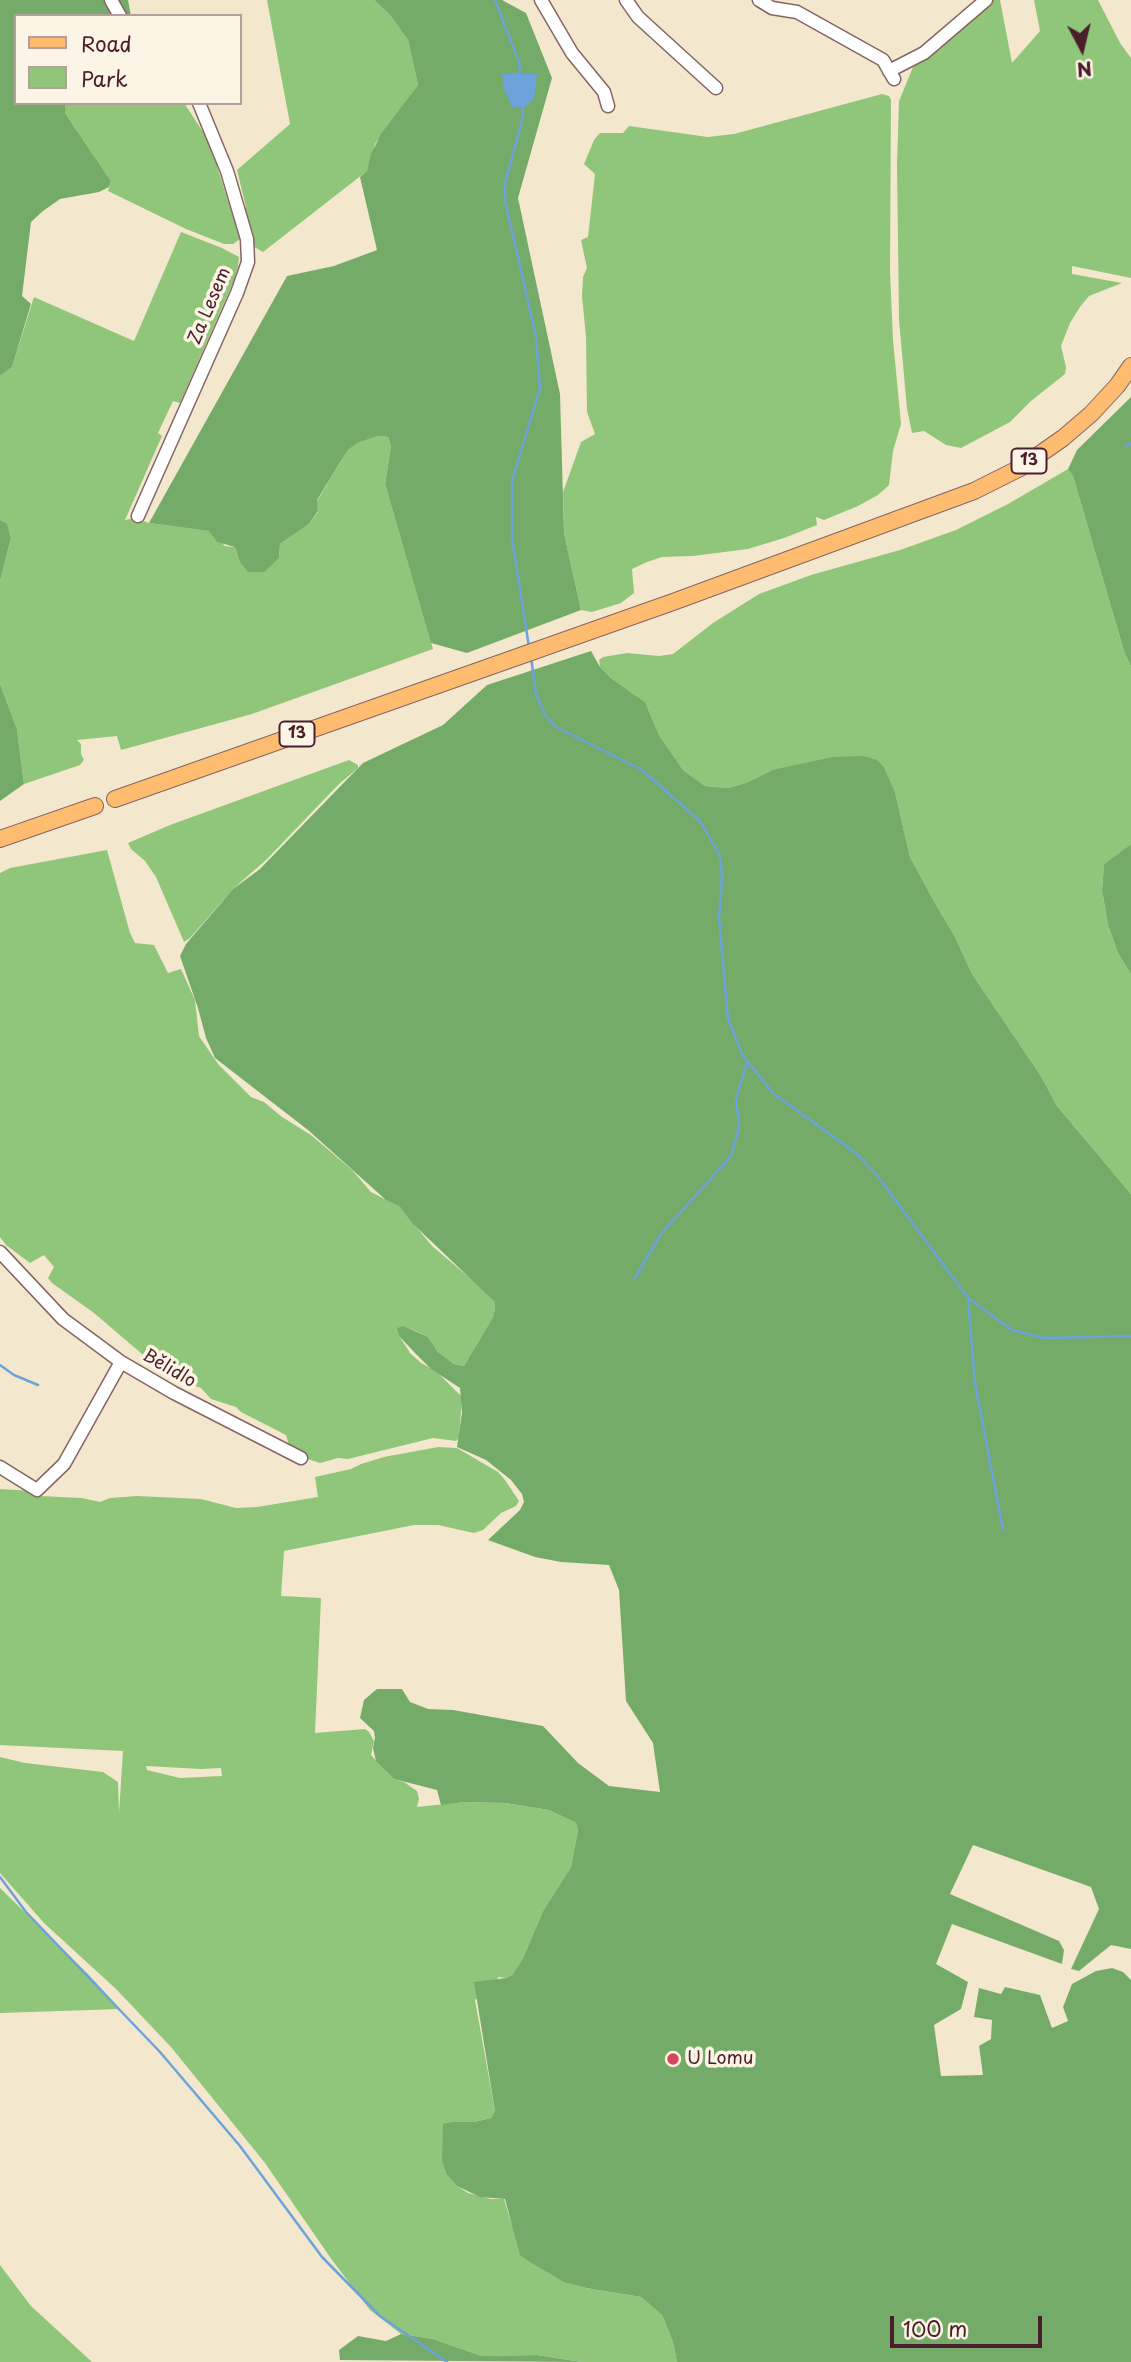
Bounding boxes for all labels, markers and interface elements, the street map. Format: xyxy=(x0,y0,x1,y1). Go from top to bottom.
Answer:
legend xyxy=(14,14,242,105)
north arrow xyxy=(1047,14,1117,84)
text: Road xyxy=(81,27,132,59)
text: N xyxy=(1075,55,1094,85)
text: Park xyxy=(81,62,128,94)
street label: Za Lesem xyxy=(184,264,236,348)
road number: 13 xyxy=(1012,448,1046,474)
road number: 13 xyxy=(280,722,314,747)
street label: Bělidlo xyxy=(139,1345,199,1393)
place label: U Lomu xyxy=(687,2048,753,2070)
marker: U Lomu xyxy=(665,2051,681,2067)
scale bar xyxy=(893,2302,1045,2346)
text: 100 m xyxy=(903,2312,967,2344)

